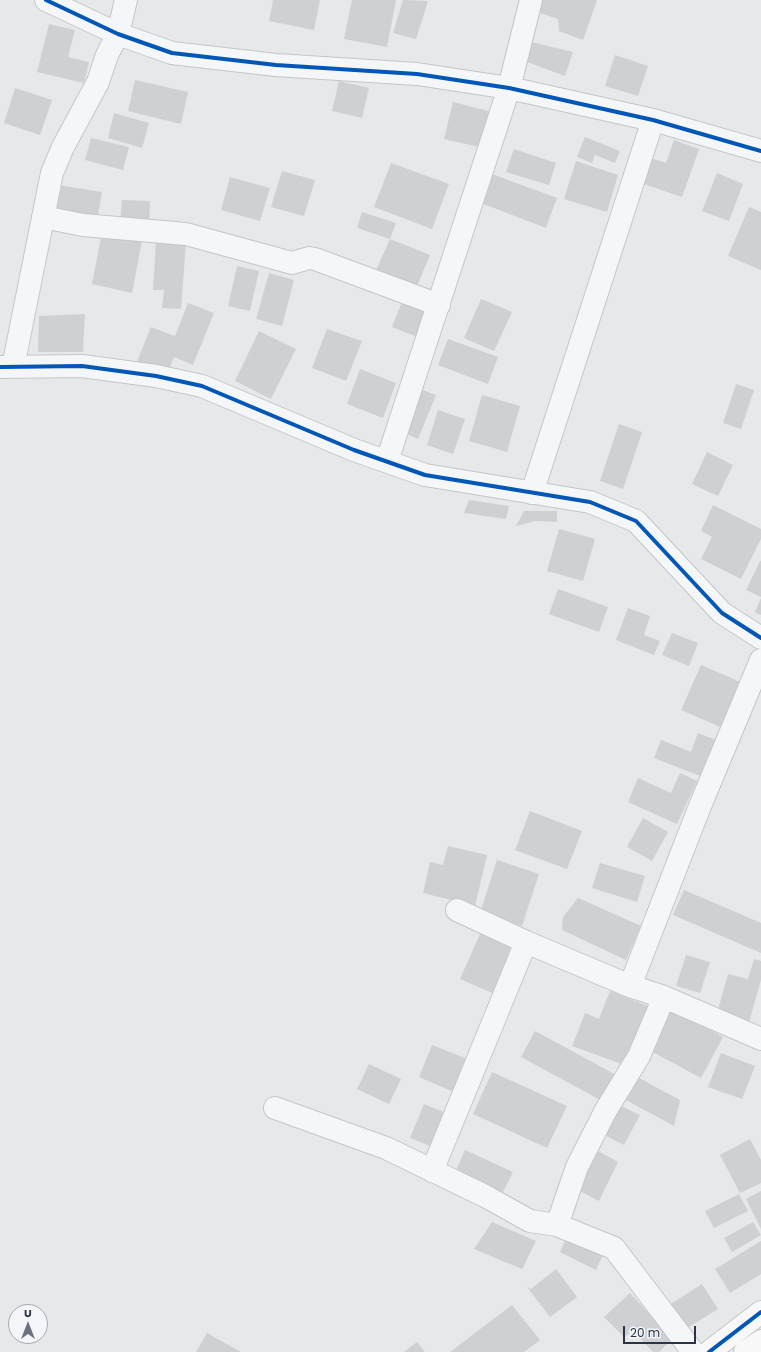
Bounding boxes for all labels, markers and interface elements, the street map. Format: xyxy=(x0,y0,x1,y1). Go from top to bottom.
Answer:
north arrow xyxy=(8,1304,48,1344)
text: U xyxy=(24,1305,32,1321)
scale bar xyxy=(625,1318,698,1344)
text: 20 m xyxy=(630,1324,660,1341)

